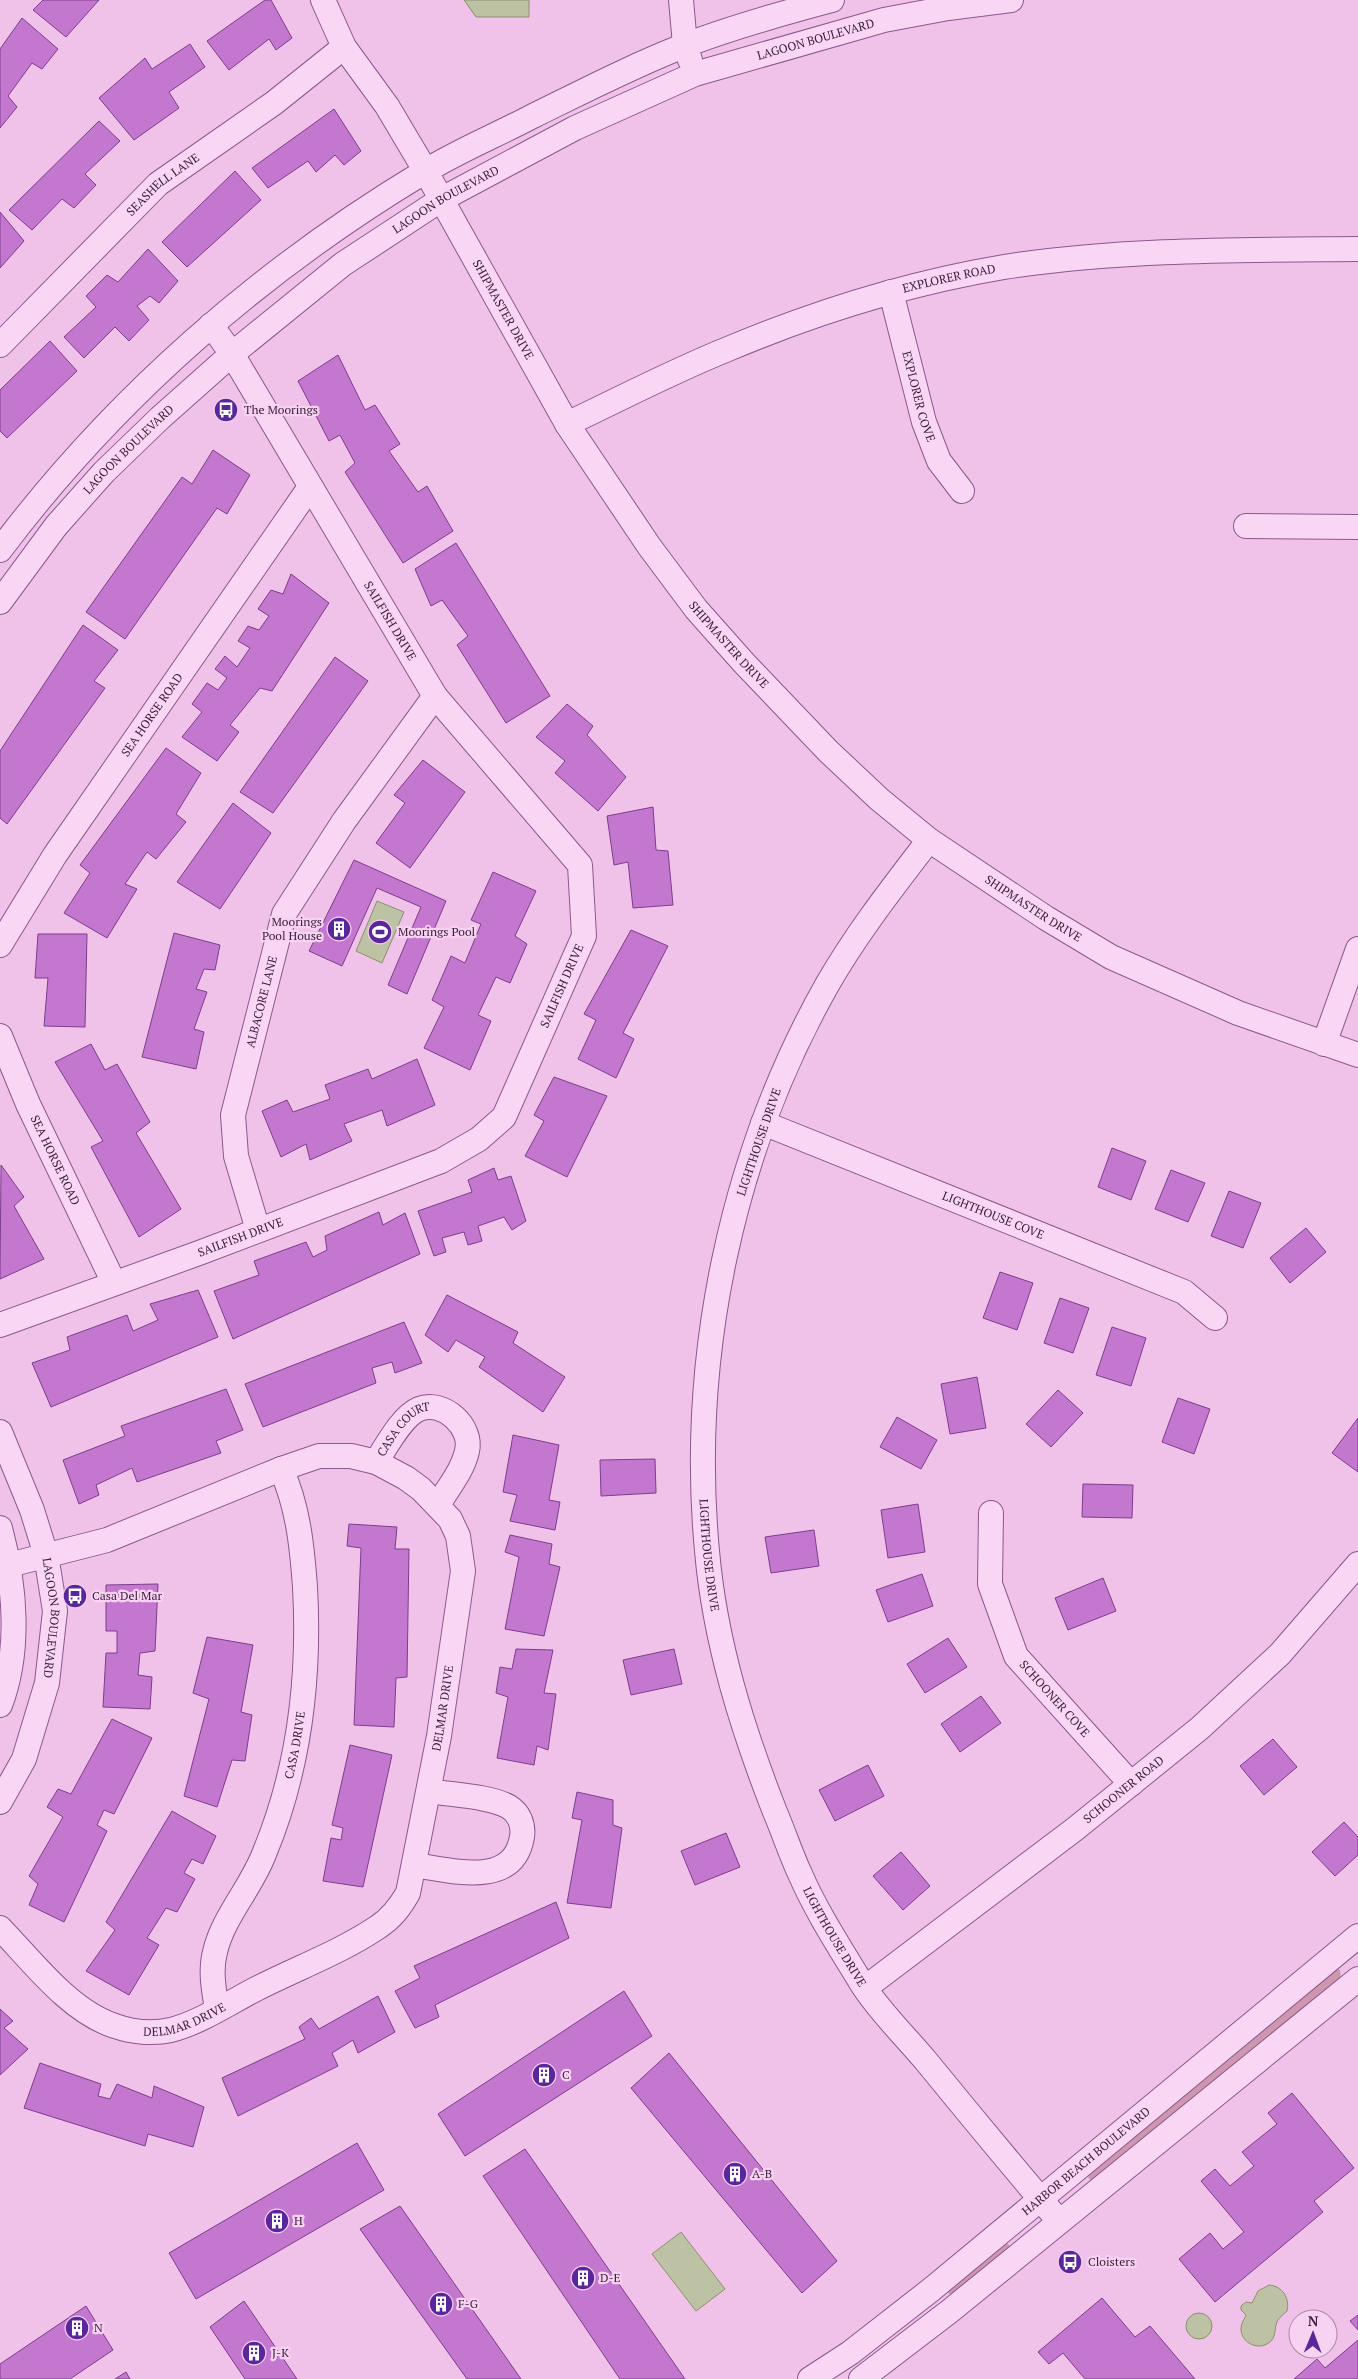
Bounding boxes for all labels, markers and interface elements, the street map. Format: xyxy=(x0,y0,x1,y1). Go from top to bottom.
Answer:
street label: LAGOON BOULEVARD xyxy=(755,15,876,63)
street label: SEASHELL LANE xyxy=(123,150,202,219)
street label: LAGOON BOULEVARD xyxy=(389,162,501,237)
street label: SHIPMASTER DRIVE xyxy=(470,257,537,362)
street label: EXPLORER ROAD xyxy=(901,261,997,296)
street label: EXPLORER COVE xyxy=(899,349,939,444)
bus stop icon: The Moorings xyxy=(213,397,239,423)
street label: LAGOON BOULEVARD xyxy=(80,401,177,497)
place label: The Moorings xyxy=(244,402,318,417)
street label: SAILFISH DRIVE xyxy=(361,578,420,663)
street label: SHIPMASTER DRIVE xyxy=(686,598,772,691)
street label: SEA HORSE ROAD xyxy=(118,670,186,759)
street label: SHIPMASTER DRIVE xyxy=(982,871,1085,945)
place label: Moorings Pool House xyxy=(262,914,322,943)
building icon: Moorings Pool House xyxy=(326,916,352,942)
sports icon: Moorings Pool xyxy=(367,919,393,945)
place label: Moorings Pool xyxy=(398,924,476,939)
street label: SAILFISH DRIVE xyxy=(536,942,587,1030)
street label: ALBACORE LANE xyxy=(242,954,280,1049)
street label: LIGHTHOUSE DRIVE xyxy=(733,1086,784,1198)
street label: SEA HORSE ROAD xyxy=(27,1113,84,1208)
street label: LIGHTHOUSE COVE xyxy=(940,1188,1046,1242)
street label: SAILFISH DRIVE xyxy=(196,1214,285,1260)
street label: CASA COURT xyxy=(373,1399,431,1459)
street label: LIGHTHOUSE DRIVE xyxy=(697,1499,723,1612)
street label: LAGOON BOULEVARD xyxy=(40,1557,63,1679)
bus stop icon: Casa Del Mar xyxy=(62,1583,88,1609)
place label: Casa Del Mar xyxy=(92,1588,162,1603)
street label: SCHOONER COVE xyxy=(1016,1657,1093,1740)
street label: DELMAR DRIVE xyxy=(428,1664,456,1752)
street label: CASA DRIVE xyxy=(281,1710,308,1780)
street label: SCHOONER ROAD xyxy=(1080,1752,1167,1826)
street label: LIGHTHOUSE DRIVE xyxy=(800,1884,870,1989)
street label: DELMAR DRIVE xyxy=(143,1999,228,2039)
building icon: C xyxy=(531,2062,557,2088)
place label: C xyxy=(562,2067,570,2082)
street label: HARBOR BEACH BOULEVARD xyxy=(1019,2103,1153,2218)
building icon: A-B xyxy=(722,2161,748,2187)
place label: A-B xyxy=(752,2166,772,2181)
building icon: H xyxy=(264,2208,290,2234)
place label: H xyxy=(294,2213,303,2228)
bus stop icon: Cloisters xyxy=(1057,2249,1083,2275)
place label: Cloisters xyxy=(1088,2254,1135,2269)
building icon: D-E xyxy=(570,2265,596,2291)
place label: D-E xyxy=(600,2270,621,2285)
building icon: F-G xyxy=(428,2291,454,2317)
place label: F-G xyxy=(458,2296,479,2311)
north arrow xyxy=(1288,2309,1338,2359)
text: N xyxy=(1308,2311,1319,2330)
building icon: N xyxy=(64,2315,90,2341)
place label: N xyxy=(94,2320,103,2335)
building icon: J-K xyxy=(241,2340,267,2366)
place label: J-K xyxy=(272,2345,289,2360)

